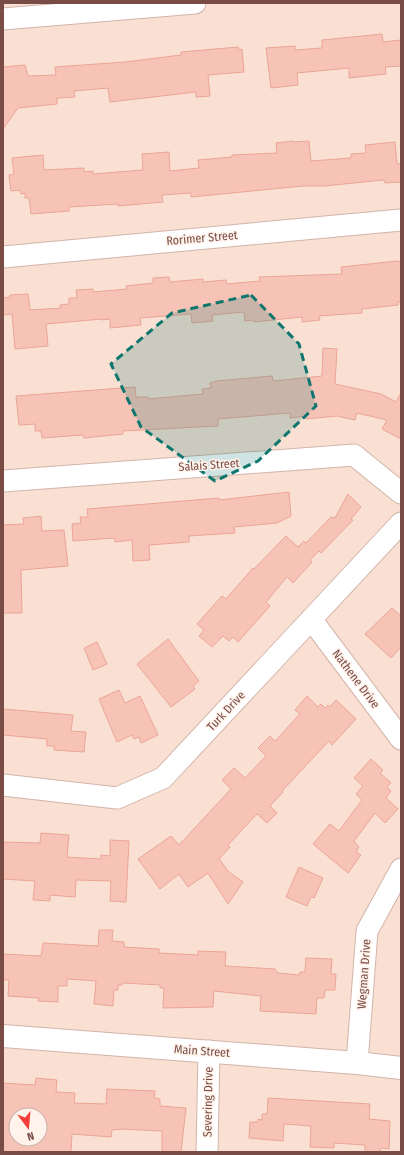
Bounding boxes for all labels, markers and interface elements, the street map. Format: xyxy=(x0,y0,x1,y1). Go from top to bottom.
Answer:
street label: Rorimer Street xyxy=(166,228,238,248)
street label: Salais Street xyxy=(178,456,240,474)
street label: Nathene Drive xyxy=(329,647,383,711)
street label: Turk Drive xyxy=(204,688,248,734)
street label: Wegman Drive xyxy=(355,938,373,1009)
street label: Main Street xyxy=(174,1042,231,1060)
street label: Severing Drive xyxy=(200,1067,216,1137)
north arrow xyxy=(8,1107,48,1147)
text: N xyxy=(26,1129,36,1143)

